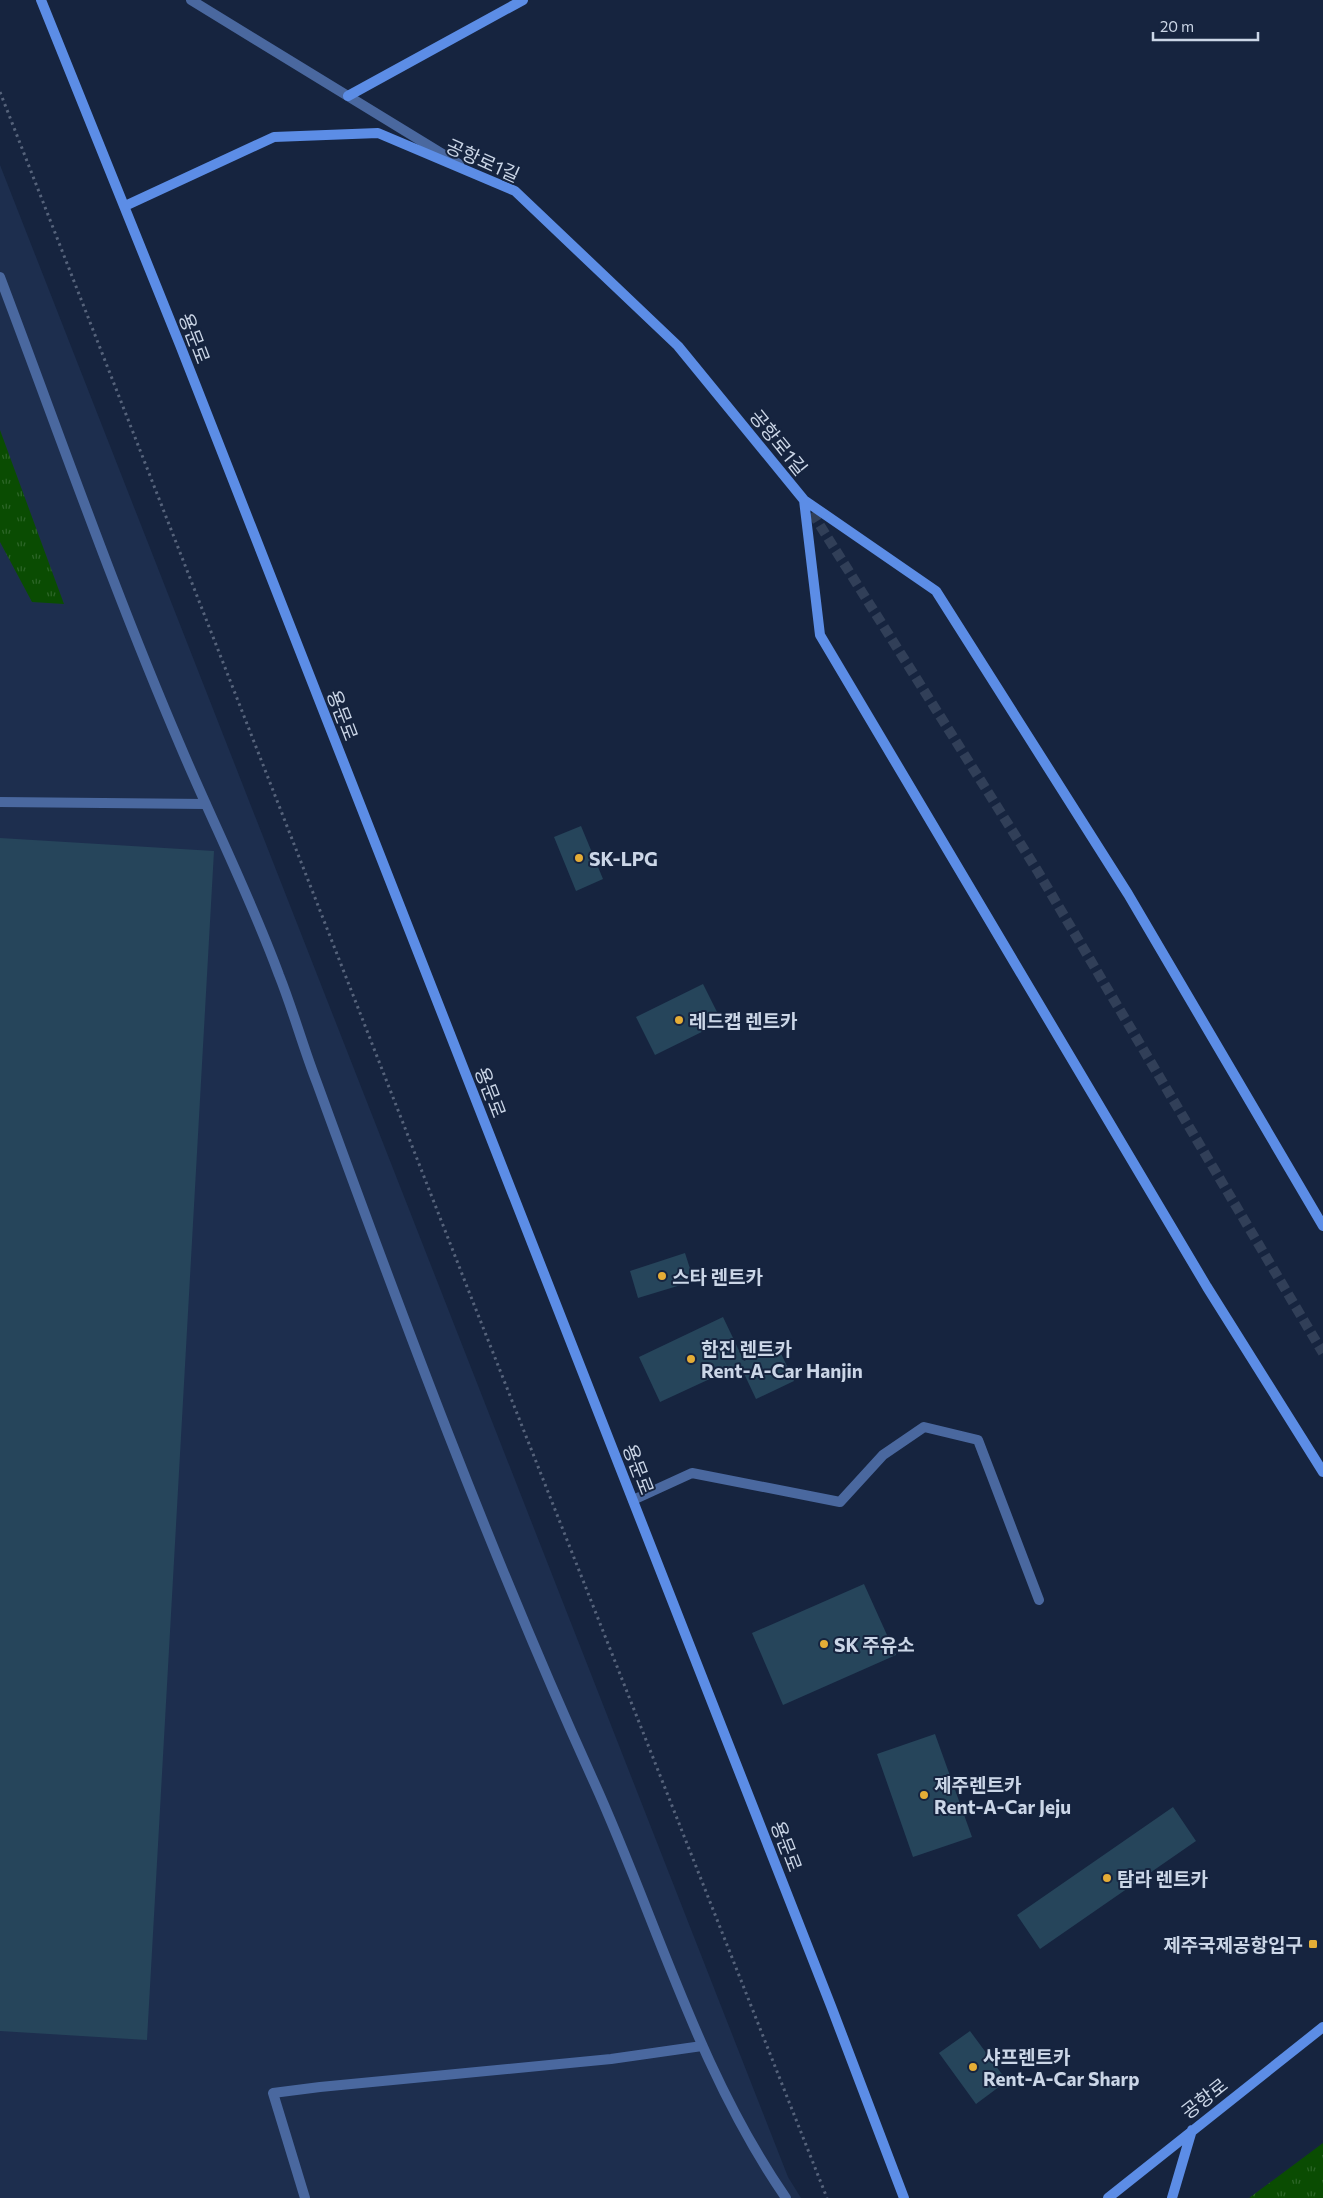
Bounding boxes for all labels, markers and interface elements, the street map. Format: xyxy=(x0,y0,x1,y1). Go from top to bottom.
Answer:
scale bar xyxy=(1153,10,1258,42)
text: 20 m xyxy=(1160,17,1194,35)
street label: 공항로1길 xyxy=(443,134,523,186)
street label: 용문로 xyxy=(175,309,215,367)
street label: 공항로1길 xyxy=(746,404,812,480)
street label: 용문로 xyxy=(323,686,363,744)
place label: SK-LPG xyxy=(589,847,658,870)
marker: SK-LPG xyxy=(573,852,585,864)
place label: 레드캡 렌트카 xyxy=(689,1009,798,1032)
marker: 레드캡 렌트카 xyxy=(673,1014,685,1026)
street label: 용문로 xyxy=(471,1063,511,1121)
place label: 스타 렌트카 xyxy=(672,1265,764,1288)
marker: 스타 렌트카 xyxy=(656,1270,668,1282)
place label: 한진 렌트카 Rent-A-Car Hanjin xyxy=(701,1337,863,1382)
marker: 한진 렌트카 Rent-A-Car Hanjin xyxy=(685,1353,697,1365)
street label: 용문로 xyxy=(619,1440,659,1498)
place label: SK 주유소 xyxy=(834,1633,915,1656)
marker: SK 주유소 xyxy=(818,1638,830,1650)
place label: 제주렌트카 Rent-A-Car Jeju xyxy=(934,1773,1071,1818)
marker: 제주렌트카 Rent-A-Car Jeju xyxy=(918,1789,930,1801)
street label: 용문로 xyxy=(767,1817,807,1875)
place label: 탐라 렌트카 xyxy=(1117,1867,1209,1890)
marker: 탐라 렌트카 xyxy=(1101,1872,1113,1884)
place label: 제주국제공항입구 xyxy=(1163,1933,1303,1956)
marker: 제주국제공항입구 xyxy=(1307,1938,1319,1950)
place label: 샤프렌트카 Rent-A-Car Sharp xyxy=(983,2045,1140,2090)
marker: 샤프렌트카 Rent-A-Car Sharp xyxy=(967,2061,979,2073)
street label: 공항로 xyxy=(1176,2073,1232,2123)

